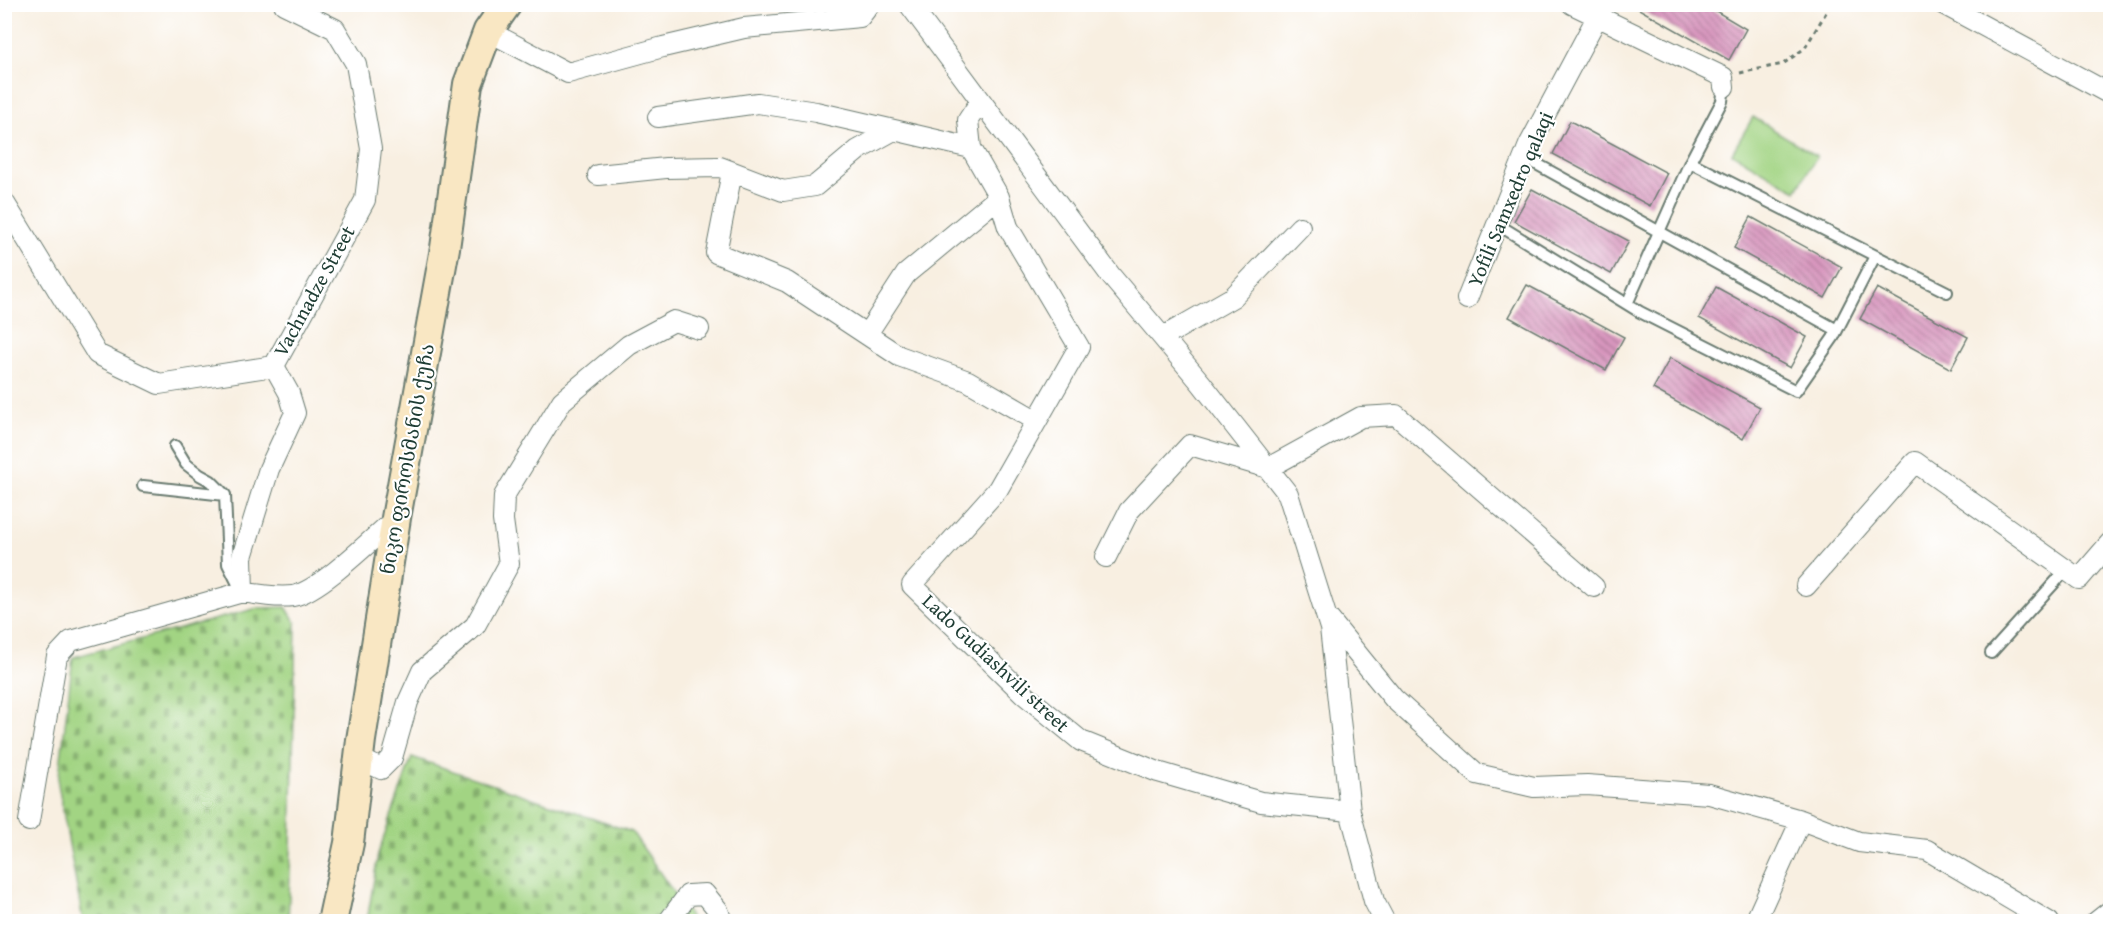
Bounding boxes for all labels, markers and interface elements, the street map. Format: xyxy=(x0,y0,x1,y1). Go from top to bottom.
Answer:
street label: Yofili Samxedro qalaqi xyxy=(1459,106,1560,291)
street label: Vachnadze Street xyxy=(266,220,362,361)
street label: ნიკო ფიროსმანის ქუჩა xyxy=(372,341,441,577)
street label: Lado Gudiashvili street xyxy=(916,587,1076,739)

